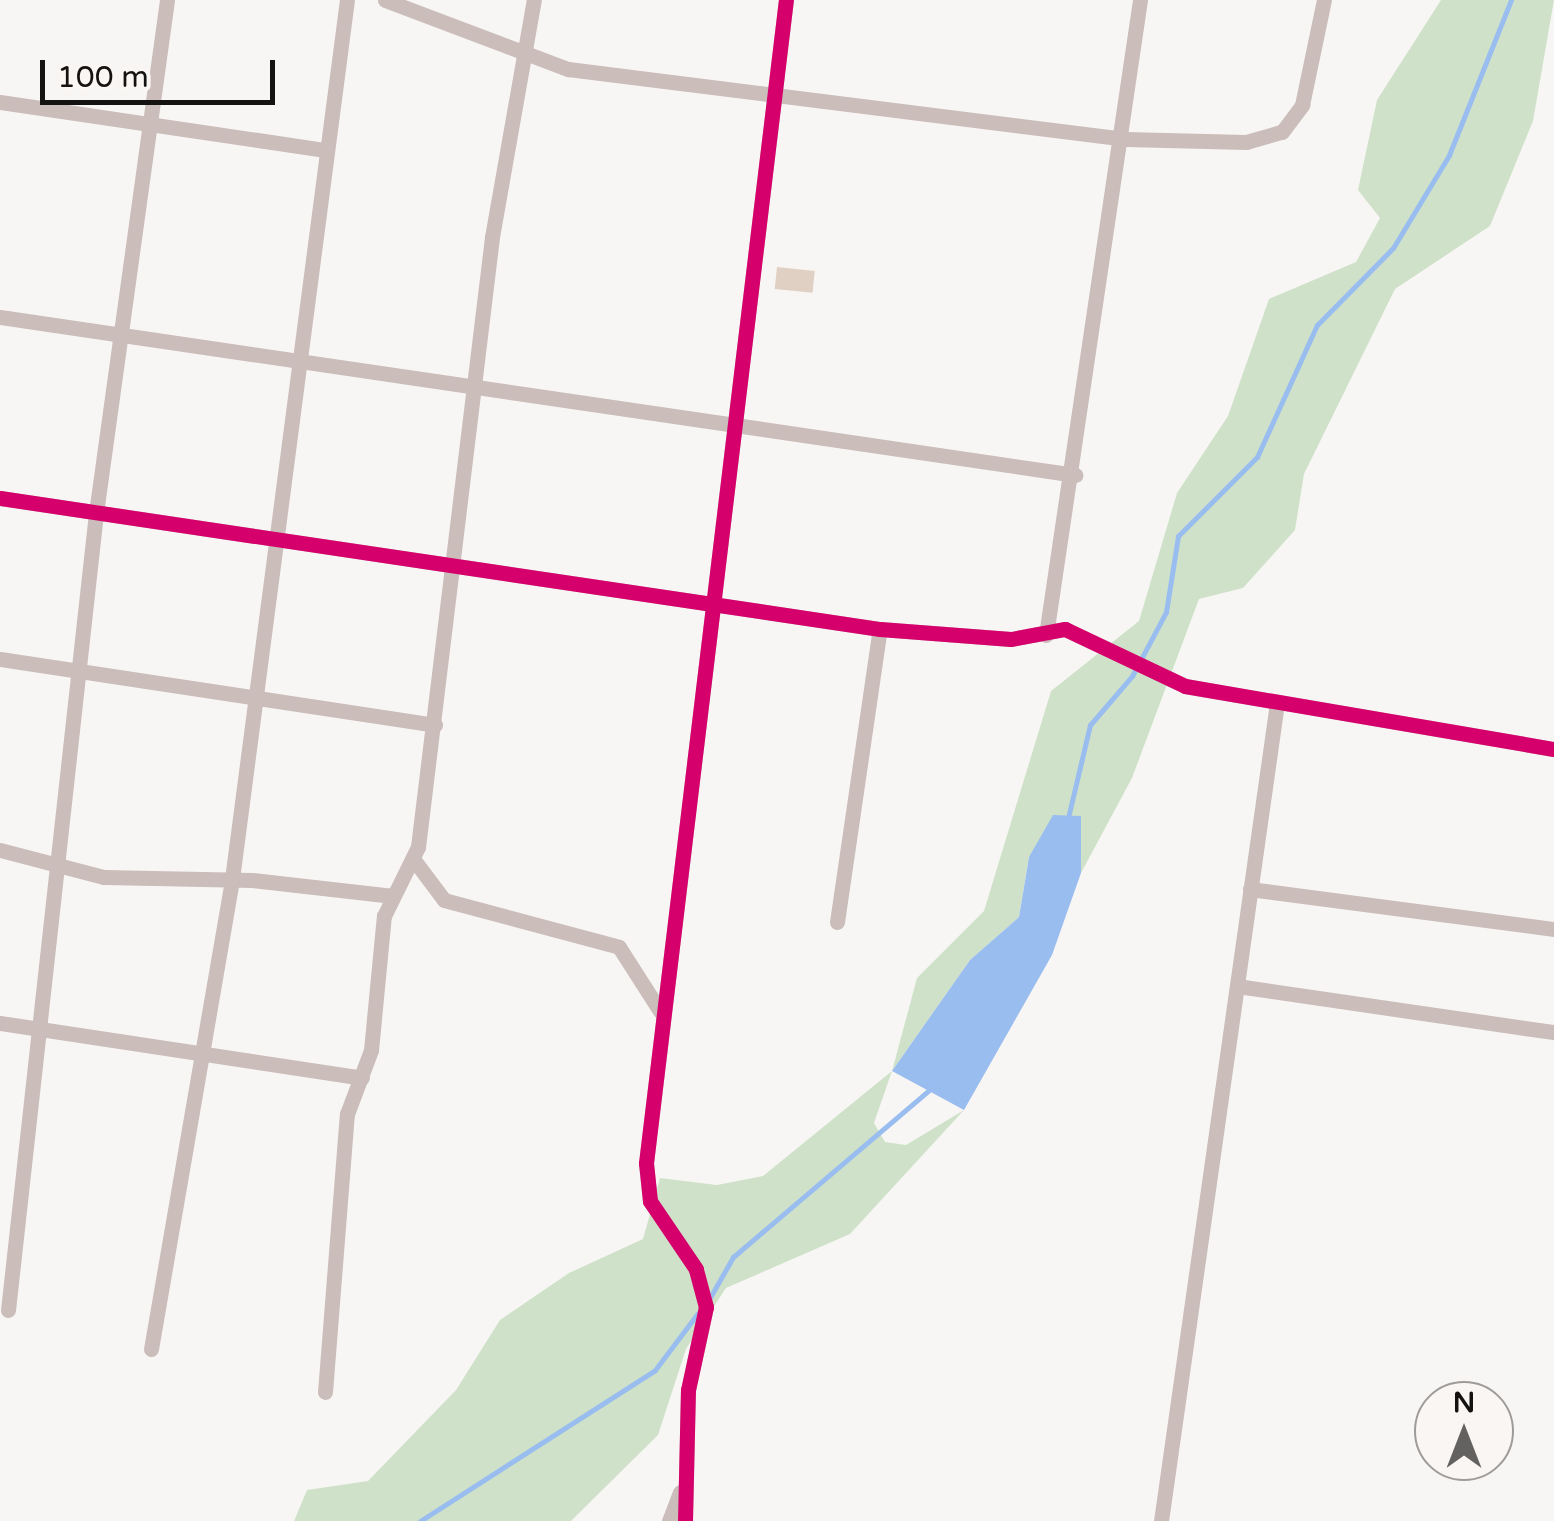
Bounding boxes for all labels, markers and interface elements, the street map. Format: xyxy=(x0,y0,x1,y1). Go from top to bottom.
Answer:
scale bar xyxy=(45,40,280,102)
text: 100 m xyxy=(57,59,149,96)
north arrow xyxy=(1414,1381,1514,1481)
text: N xyxy=(1453,1386,1475,1420)

